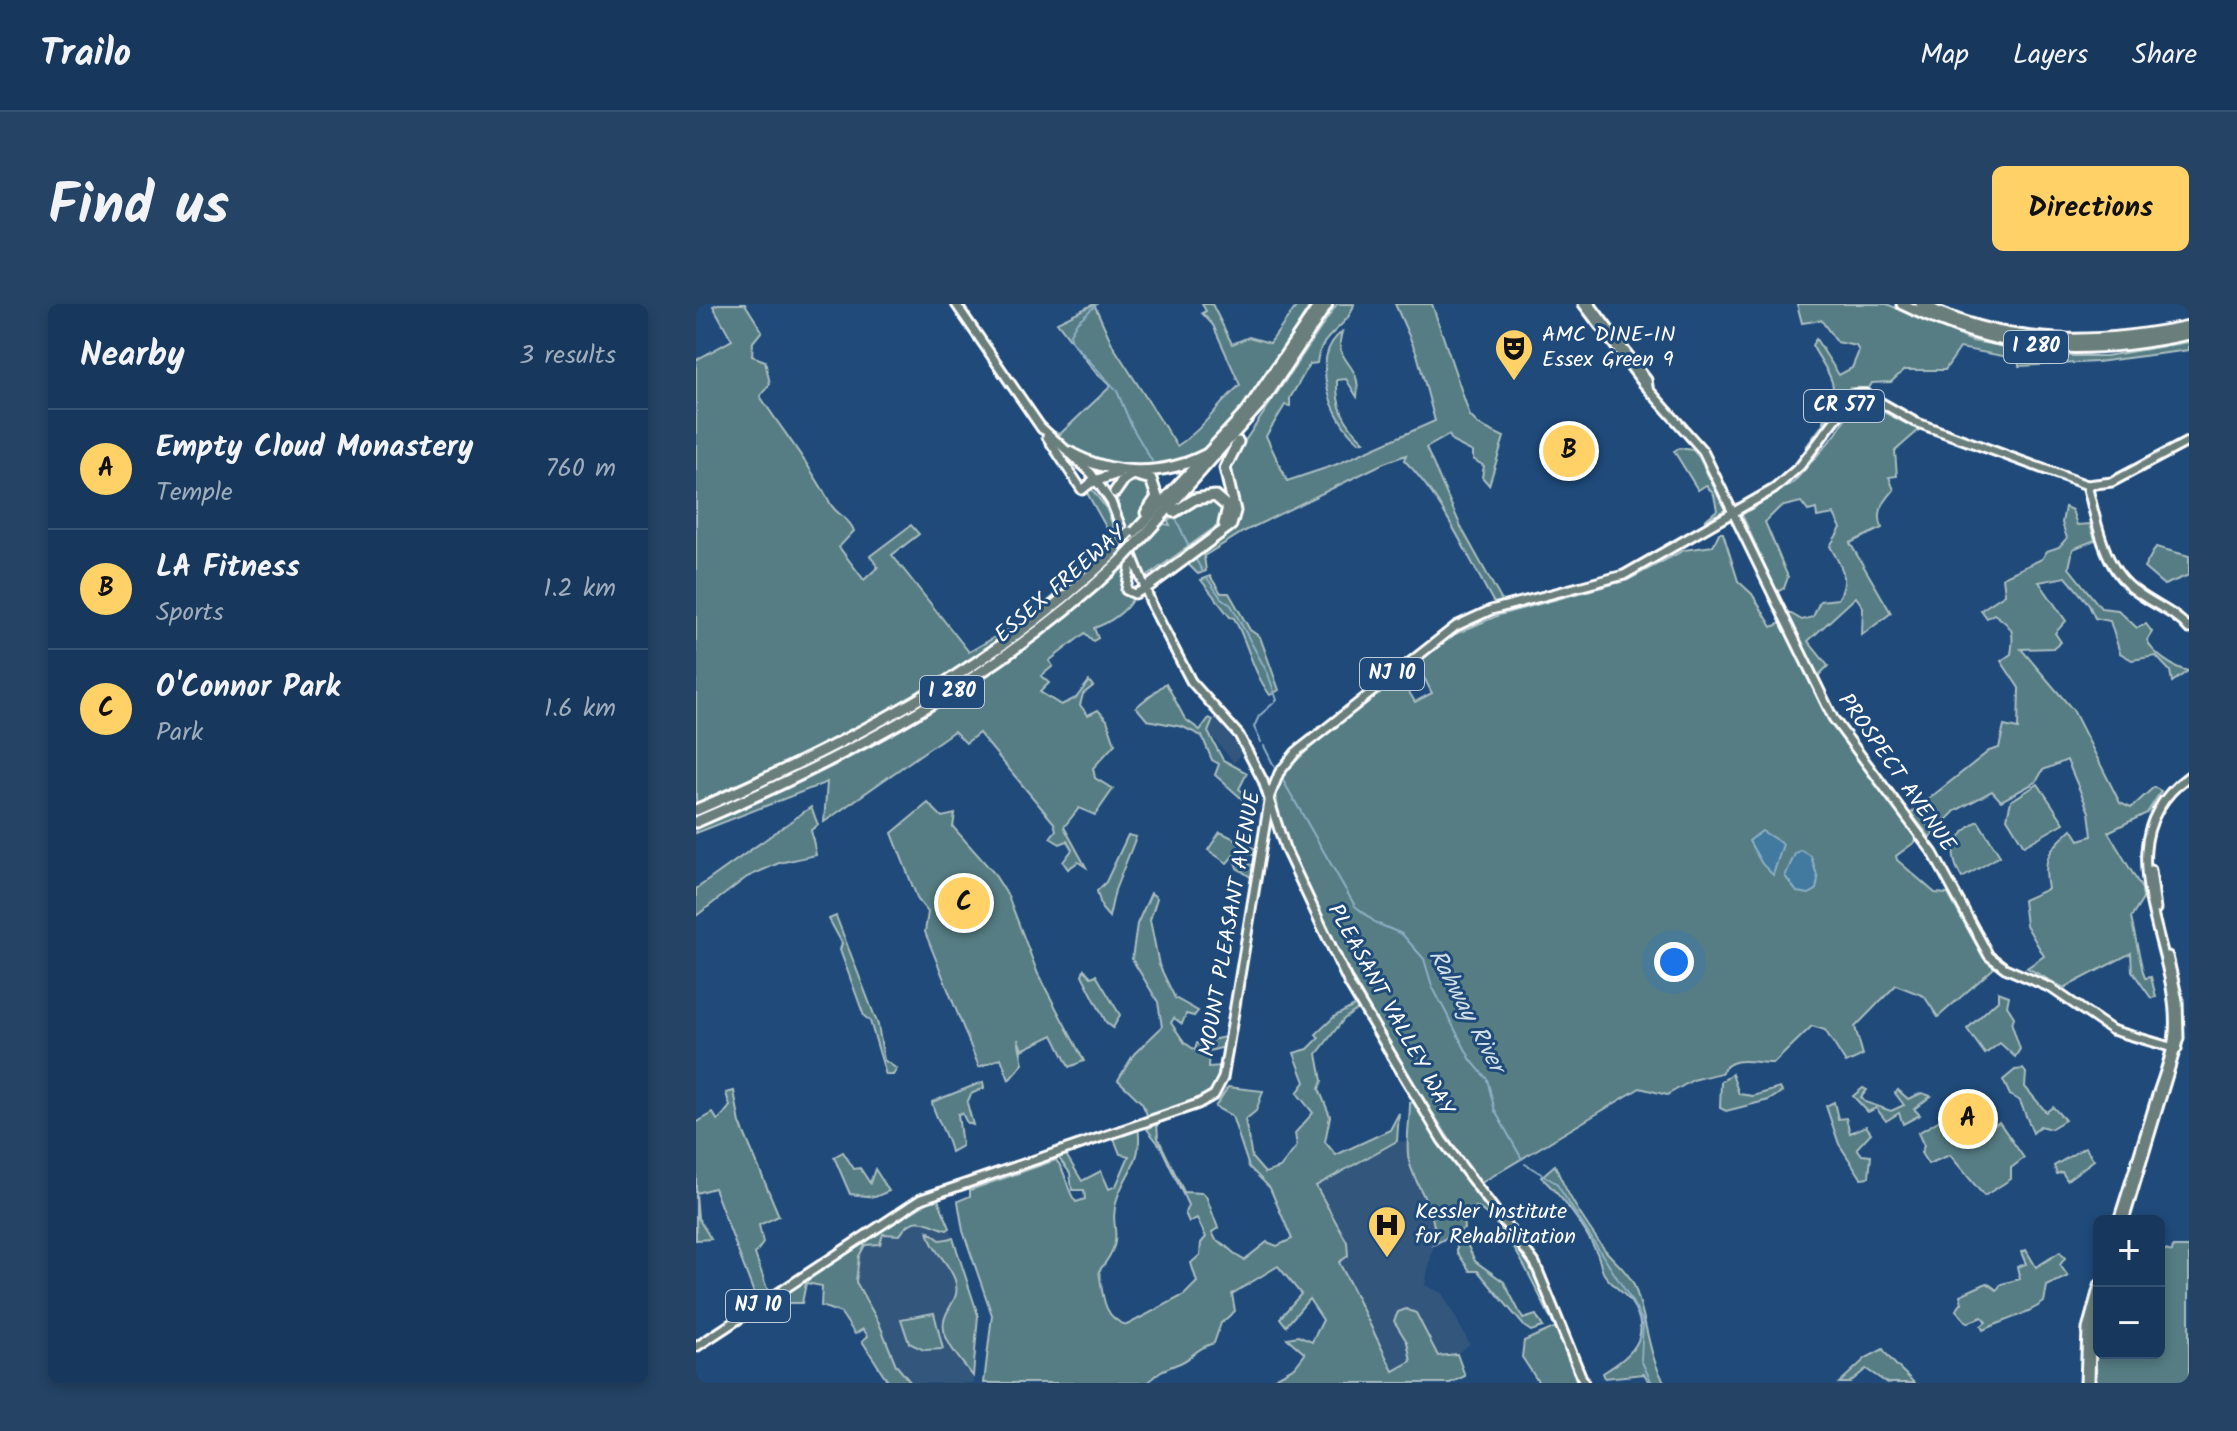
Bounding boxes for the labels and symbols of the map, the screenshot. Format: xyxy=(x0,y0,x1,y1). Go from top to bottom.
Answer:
place label: AMC DINE-IN Essex Green 9 xyxy=(1542,318,1675,378)
theatre icon: AMC DINE-IN Essex Green 9 xyxy=(1493,327,1535,382)
road number: I 280 xyxy=(2004,331,2068,363)
road number: CR 577 xyxy=(1804,390,1884,422)
pin: B xyxy=(1543,421,1595,481)
street label: ESSEX FREEWAY xyxy=(987,517,1136,652)
road number: NJ 10 xyxy=(1360,658,1424,690)
road number: I 280 xyxy=(920,676,984,708)
street label: PROSPECT AVENUE xyxy=(1828,686,1965,861)
street label: MOUNT PLEASANT AVENUE xyxy=(1190,787,1272,1060)
pin: C xyxy=(938,873,990,933)
street label: PLEASANT VALLEY WAY xyxy=(1317,898,1464,1123)
water label: Rahway River xyxy=(1417,942,1517,1084)
your location xyxy=(1654,942,1694,982)
pin: A xyxy=(1942,1089,1994,1149)
place label: Kessler Institute for Rehabilitation xyxy=(1415,1195,1576,1255)
hospital icon: Kessler Institute for Rehabilitation xyxy=(1366,1204,1408,1259)
road number: NJ 10 xyxy=(726,1290,790,1322)

